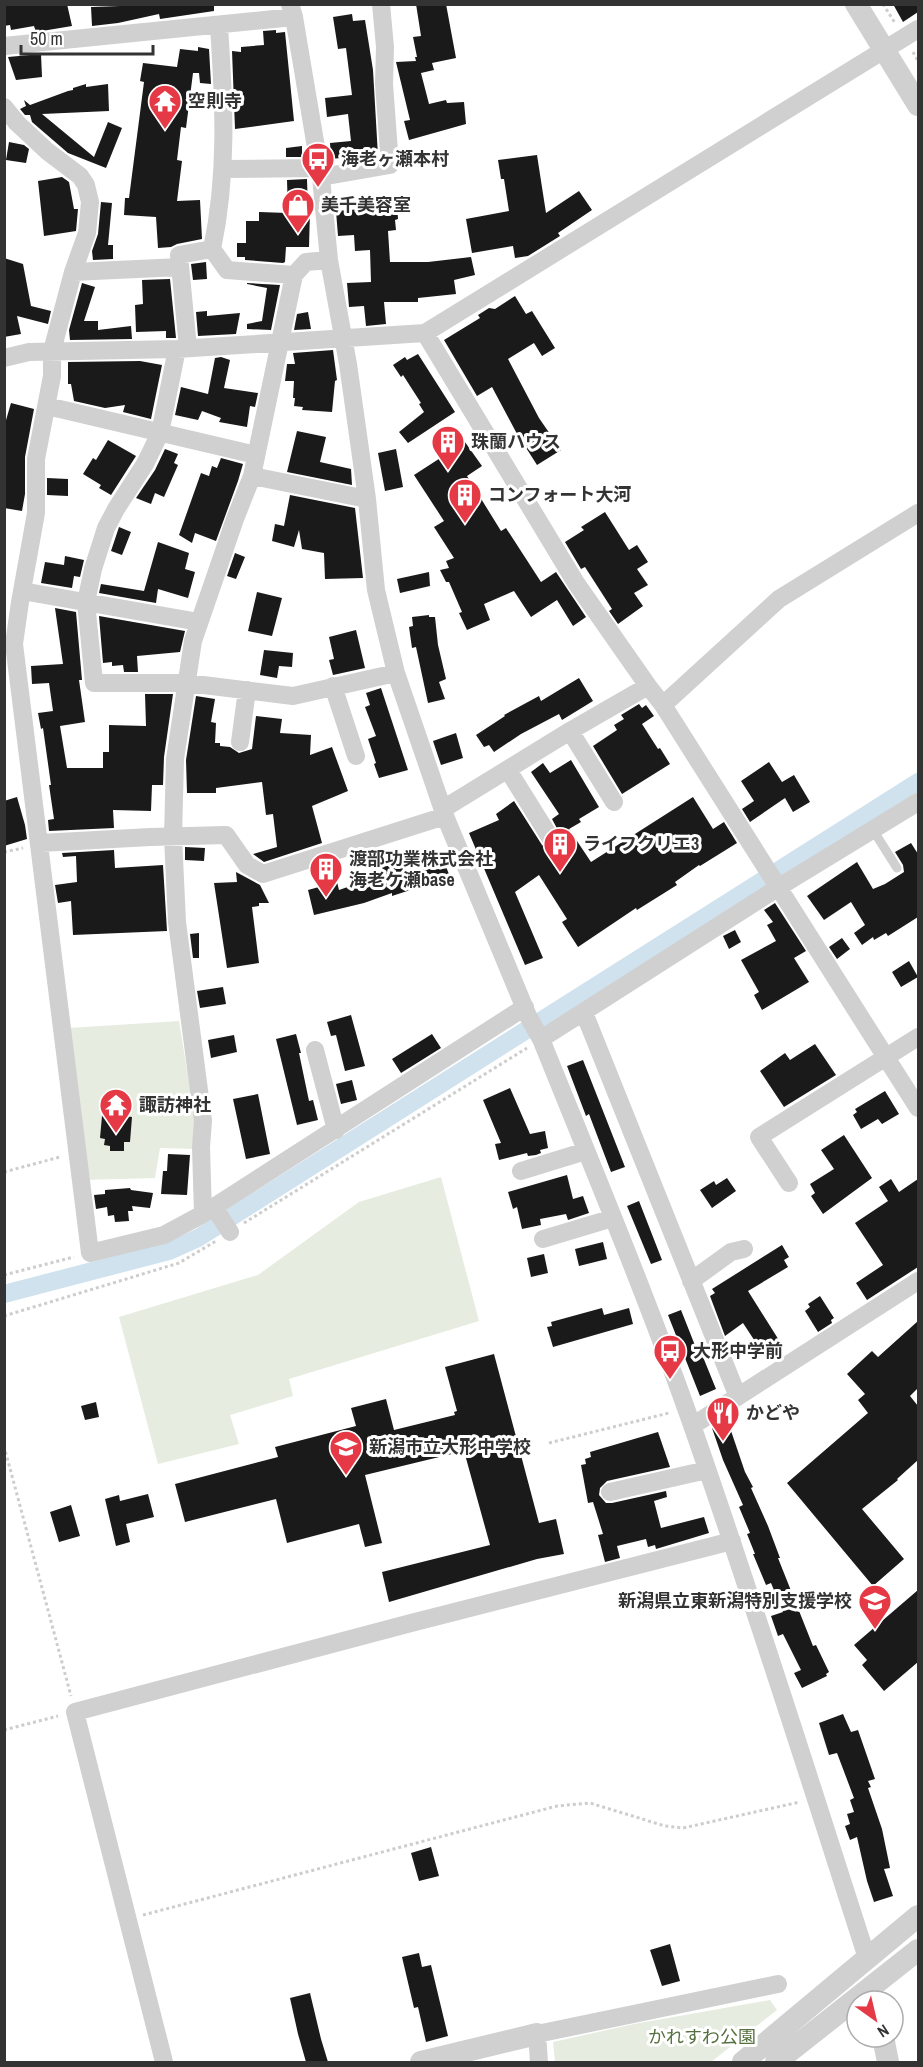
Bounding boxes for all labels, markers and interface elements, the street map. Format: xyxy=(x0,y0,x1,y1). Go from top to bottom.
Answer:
scale bar xyxy=(21,18,153,56)
text: 50 m xyxy=(30,26,63,51)
temple icon: 空則寺 xyxy=(147,83,183,130)
place label: 空則寺 xyxy=(188,88,242,113)
bus stop icon: 海老ヶ瀬本村 xyxy=(300,141,336,188)
place label: 海老ヶ瀬本村 xyxy=(341,146,449,171)
shop icon: 美千美容室 xyxy=(280,187,316,234)
place label: 美千美容室 xyxy=(321,192,411,217)
building icon: 珠蘭ハウス xyxy=(430,424,466,471)
place label: 珠蘭ハウス xyxy=(471,429,561,454)
building icon: コンフォート大河 xyxy=(447,477,483,524)
place label: コンフォート大河 xyxy=(488,482,631,507)
building icon: ライフクリエ3 xyxy=(542,826,578,873)
place label: ライフクリエ3 xyxy=(583,831,699,856)
place label: 渡部功業株式会社 海老ケ瀬base xyxy=(349,846,493,892)
building icon: 渡部功業株式会社 海老ケ瀬base xyxy=(308,851,344,898)
temple icon: 諏訪神社 xyxy=(98,1087,134,1134)
place label: 諏訪神社 xyxy=(139,1092,211,1117)
bus stop icon: 大形中学前 xyxy=(652,1333,688,1380)
place label: 大形中学前 xyxy=(693,1338,783,1363)
restaurant icon: かどや xyxy=(705,1395,741,1442)
place label: かどや xyxy=(746,1400,800,1425)
school or university icon: 新潟市立大形中学校 xyxy=(328,1429,364,1476)
place label: 新潟市立大形中学校 xyxy=(369,1434,531,1459)
school or university icon: 新潟県立東新潟特別支援学校 xyxy=(857,1583,893,1630)
place label: 新潟県立東新潟特別支援学校 xyxy=(618,1588,852,1613)
north arrow xyxy=(845,1989,905,2049)
text: N xyxy=(873,2020,893,2043)
park label: かれすわ公園 xyxy=(648,2024,756,2049)

